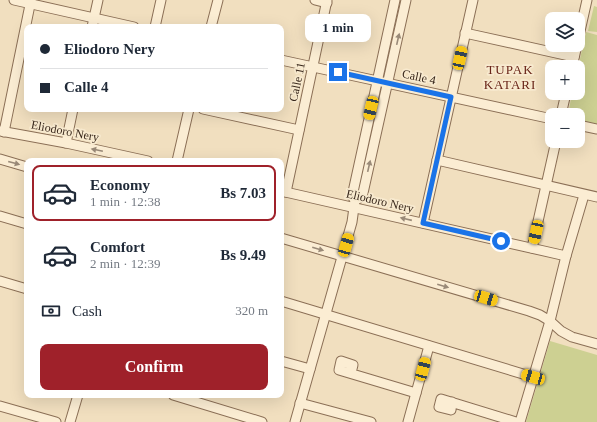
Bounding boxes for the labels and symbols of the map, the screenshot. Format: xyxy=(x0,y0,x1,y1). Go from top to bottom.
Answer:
callout: 1 min xyxy=(305,14,371,42)
one-way arrow xyxy=(395,33,401,45)
car xyxy=(452,45,468,71)
street label: Calle 11 xyxy=(286,61,308,103)
district label: TUPAK KATARI xyxy=(484,62,536,92)
route end xyxy=(329,63,347,81)
street label: Calle 4 xyxy=(401,67,437,87)
car xyxy=(362,95,380,121)
street label: Eliodoro Nery xyxy=(30,118,100,144)
one-way arrow xyxy=(90,147,103,153)
one-way arrow xyxy=(8,160,20,166)
one-way arrow xyxy=(366,160,372,172)
street label: Eliodoro Nery xyxy=(345,186,415,216)
one-way arrow xyxy=(399,215,412,221)
car xyxy=(528,219,544,245)
car xyxy=(337,232,355,258)
route start xyxy=(492,232,510,250)
one-way arrow xyxy=(313,246,325,252)
one-way arrow xyxy=(437,283,449,289)
car xyxy=(473,289,499,307)
car xyxy=(414,356,432,382)
car xyxy=(520,368,546,386)

